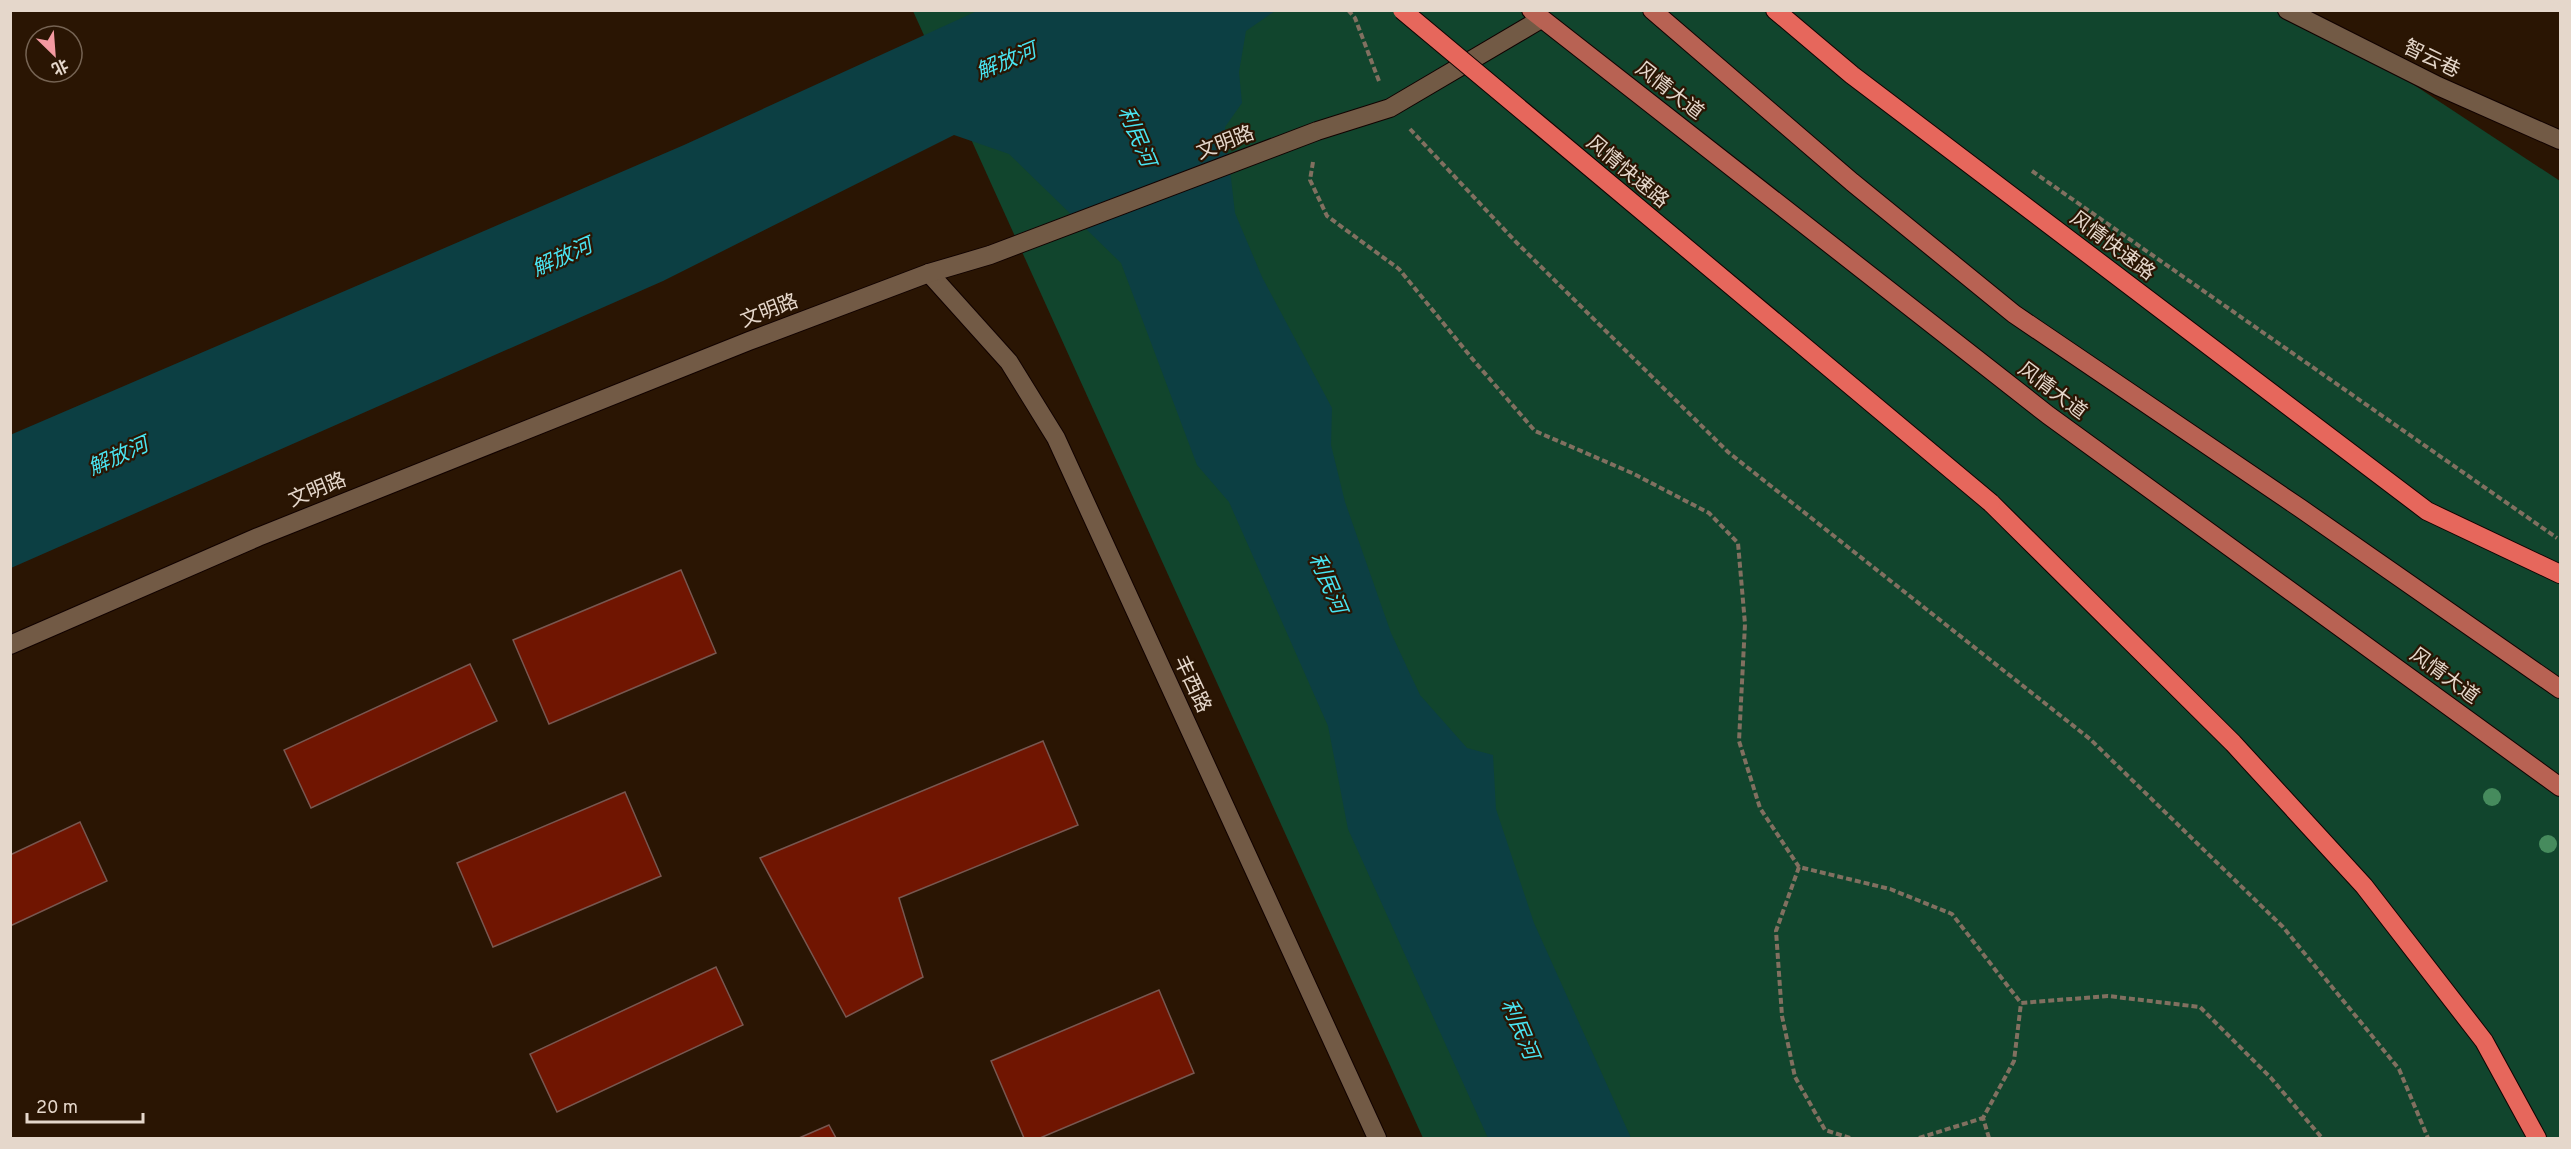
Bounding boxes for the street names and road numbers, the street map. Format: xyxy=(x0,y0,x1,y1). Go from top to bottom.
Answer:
street label: 智云巷 xyxy=(2398,35,2464,85)
street label: 风情大道 xyxy=(1629,57,1708,126)
street label: 文明路 xyxy=(1193,121,1258,167)
street label: 风情快速路 xyxy=(1580,130,1673,215)
street label: 风情快速路 xyxy=(2064,206,2160,287)
street label: 文明路 xyxy=(737,289,802,335)
street label: 风情大道 xyxy=(2012,357,2092,426)
street label: 文明路 xyxy=(285,468,350,514)
street label: 风情大道 xyxy=(2404,643,2484,711)
street label: 丰西路 xyxy=(1167,652,1216,718)

